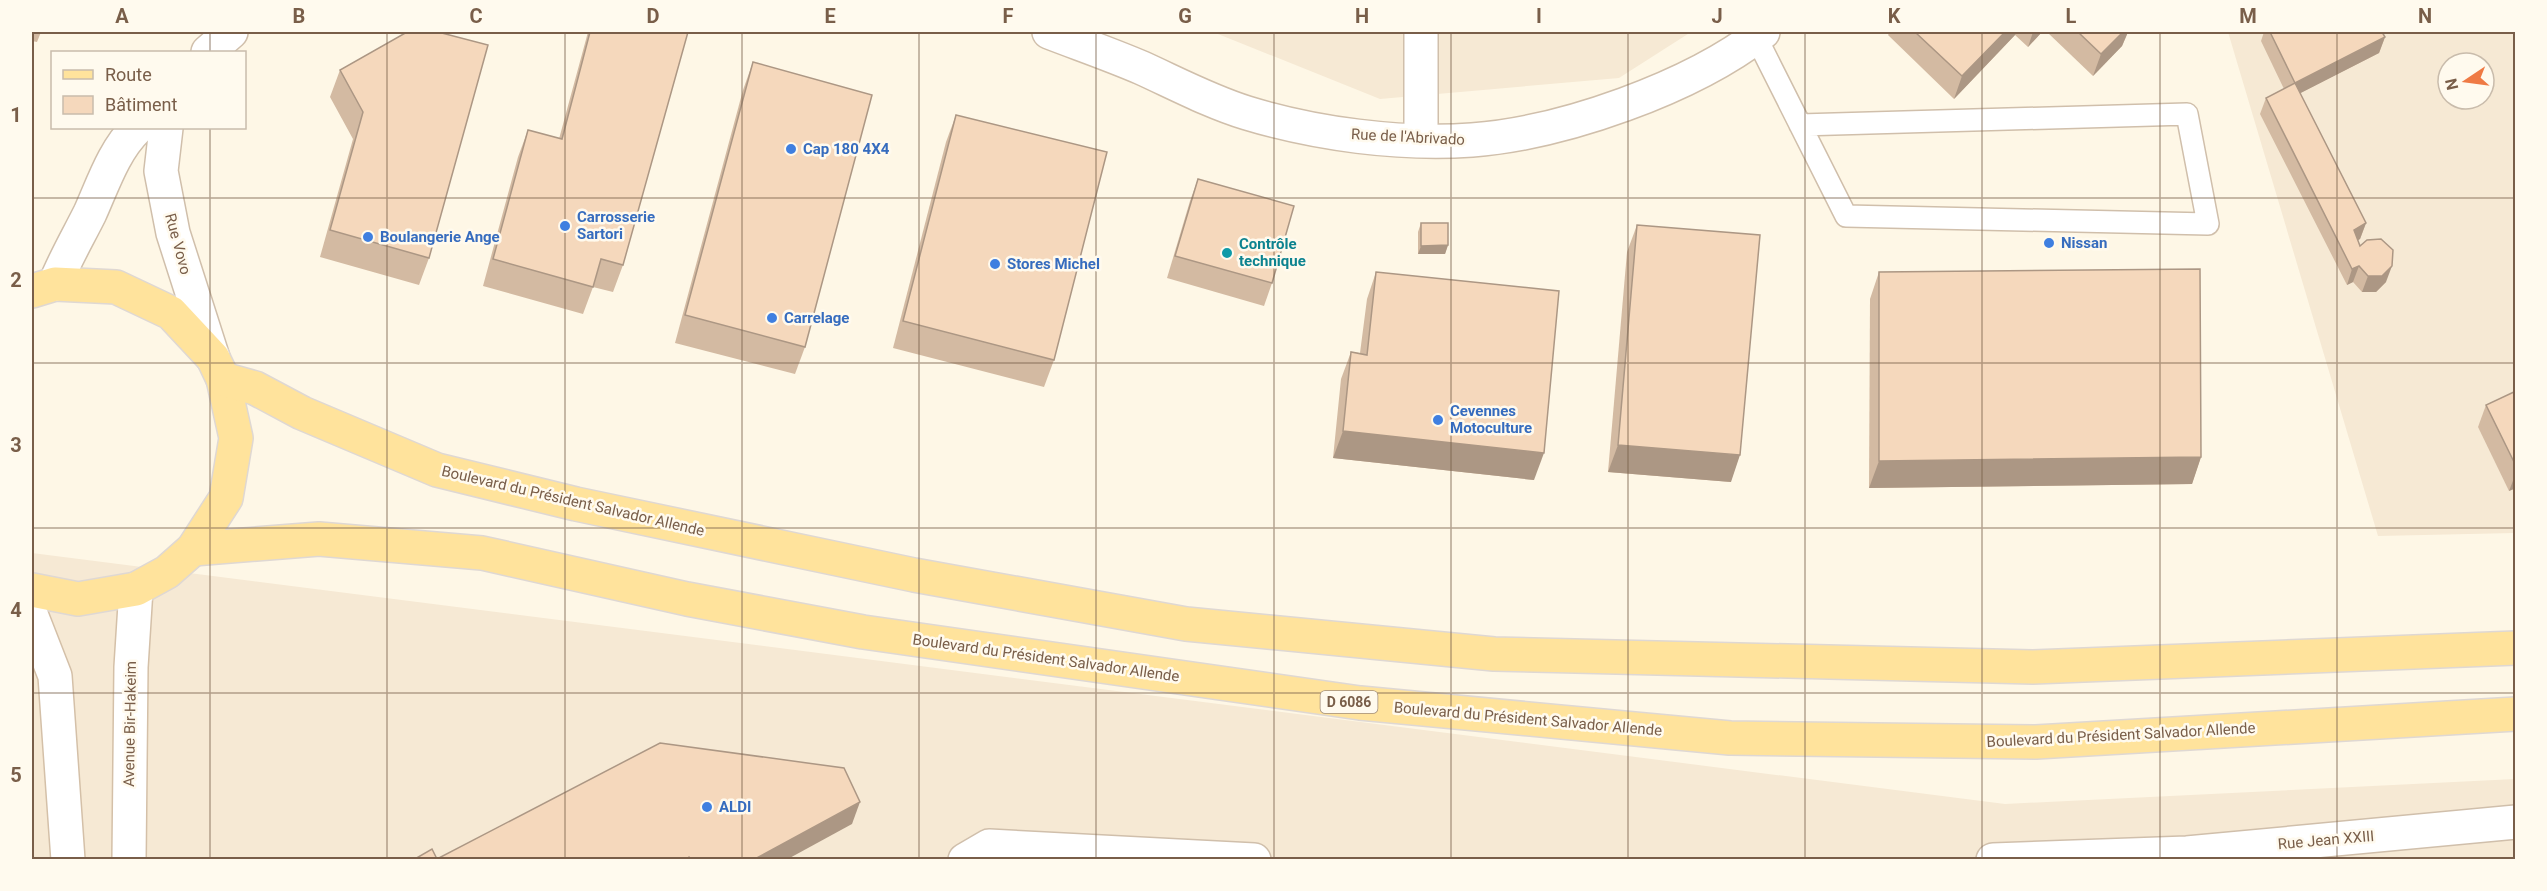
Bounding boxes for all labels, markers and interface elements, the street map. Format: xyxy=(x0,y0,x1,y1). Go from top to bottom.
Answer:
text: A xyxy=(115,4,129,28)
text: B xyxy=(293,4,305,28)
text: C xyxy=(469,4,483,28)
text: D xyxy=(647,4,660,28)
text: E xyxy=(824,4,836,28)
text: F xyxy=(1003,4,1014,28)
text: G xyxy=(1178,4,1192,28)
text: H xyxy=(1355,4,1369,28)
text: I xyxy=(1536,4,1542,28)
text: J xyxy=(1711,4,1723,28)
text: K xyxy=(1888,4,1901,28)
text: L xyxy=(2066,4,2077,28)
text: M xyxy=(2239,4,2257,28)
text: N xyxy=(2418,4,2432,28)
legend xyxy=(51,51,246,129)
north arrow xyxy=(2436,51,2496,111)
text: Route xyxy=(105,64,152,85)
text: N xyxy=(2441,77,2462,92)
text: Bâtiment xyxy=(105,94,178,115)
text: 1 xyxy=(10,103,22,127)
street label: Rue de l'Abrivado xyxy=(1351,125,1465,149)
place label: Cap 180 4X4 xyxy=(803,140,890,158)
marker: Cap 180 4X4 xyxy=(784,142,798,156)
place label: Carrosserie Sartori xyxy=(577,208,655,243)
street label: Rue Vovo xyxy=(161,211,195,277)
marker: Carrosserie Sartori xyxy=(558,219,572,233)
place label: Boulangerie Ange xyxy=(380,228,500,246)
marker: Boulangerie Ange xyxy=(361,230,375,244)
place label: Nissan xyxy=(2061,234,2107,252)
place label: Contrôle technique xyxy=(1239,235,1306,270)
marker: Nissan xyxy=(2042,236,2056,250)
marker: Contrôle technique xyxy=(1220,246,1234,260)
place label: Stores Michel xyxy=(1007,255,1100,273)
marker: Stores Michel xyxy=(988,257,1002,271)
text: 2 xyxy=(10,268,22,292)
place label: Carrelage xyxy=(784,309,849,327)
marker: Carrelage xyxy=(765,311,779,325)
place label: Cevennes Motoculture xyxy=(1450,402,1532,437)
marker: Cevennes Motoculture xyxy=(1431,413,1445,427)
text: 3 xyxy=(10,433,22,457)
street label: Boulevard du Président Salvador Allende xyxy=(440,462,706,540)
text: 4 xyxy=(10,598,22,622)
street label: Boulevard du Président Salvador Allende xyxy=(911,630,1181,686)
street label: Avenue Bir-Hakeim xyxy=(120,661,140,787)
road number: D 6086 xyxy=(1320,691,1378,713)
street label: Boulevard du Président Salvador Allende xyxy=(1393,698,1663,740)
street label: Boulevard du Président Salvador Allende xyxy=(1986,719,2256,751)
text: 5 xyxy=(10,763,22,787)
place label: ALDI xyxy=(719,798,751,816)
marker: ALDI xyxy=(700,800,714,814)
street label: Rue Jean XXIII xyxy=(2277,827,2375,853)

